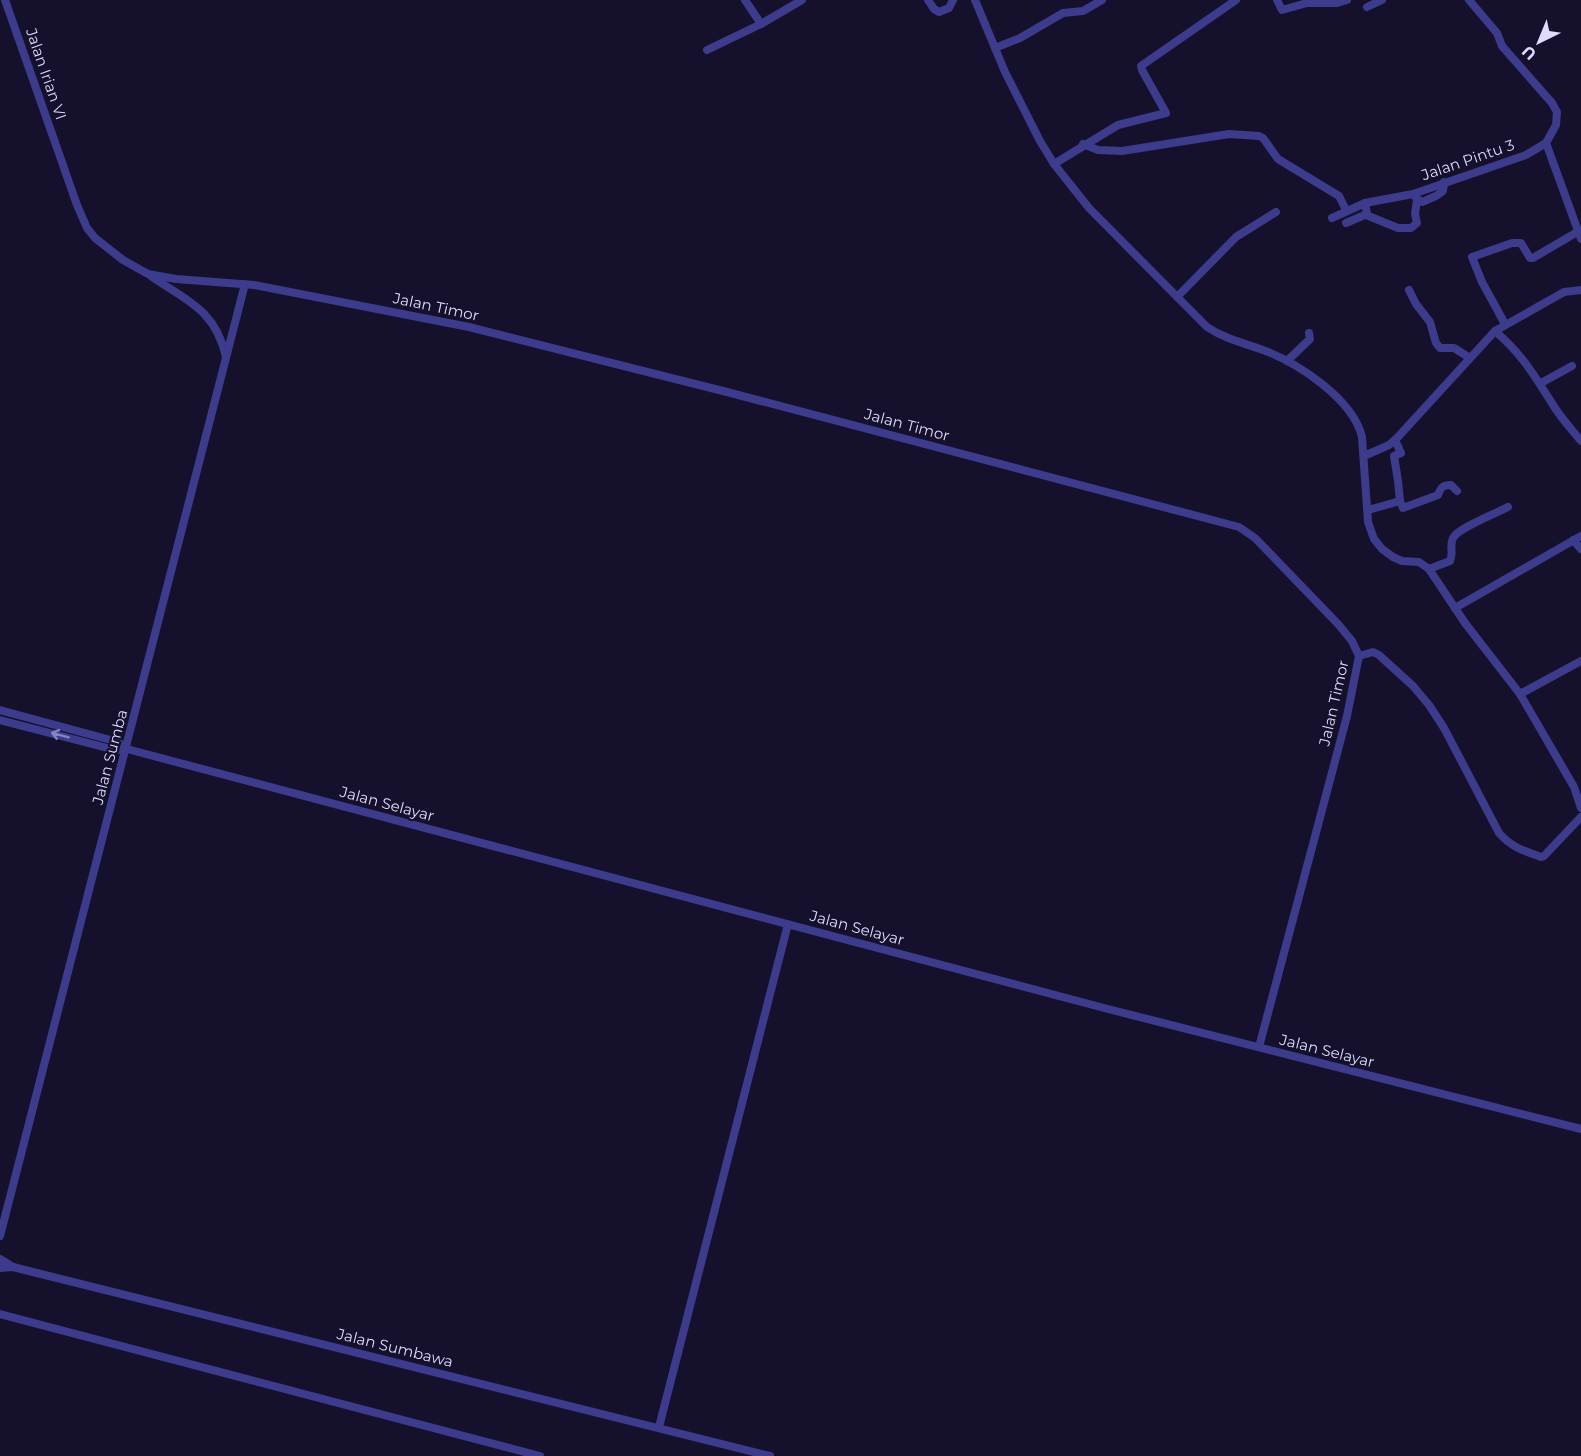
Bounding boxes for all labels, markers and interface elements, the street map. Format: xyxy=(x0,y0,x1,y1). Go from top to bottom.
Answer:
north arrow xyxy=(1509,12,1569,72)
street label: Jalan Irian VI xyxy=(22,25,71,122)
text: U xyxy=(1518,41,1540,64)
street label: Jalan Pintu 3 xyxy=(1418,135,1517,185)
street label: Jalan Timor xyxy=(390,288,481,325)
street label: Jalan Timor xyxy=(862,404,952,445)
street label: Jalan Timor xyxy=(1314,658,1353,749)
street label: Jalan Sumba xyxy=(87,707,131,807)
one-way arrow xyxy=(51,729,70,741)
street label: Jalan Selayar xyxy=(337,782,436,825)
street label: Jalan Selayar xyxy=(807,906,906,949)
street label: Jalan Selayar xyxy=(1277,1029,1376,1071)
street label: Jalan Sumbawa xyxy=(334,1324,455,1371)

